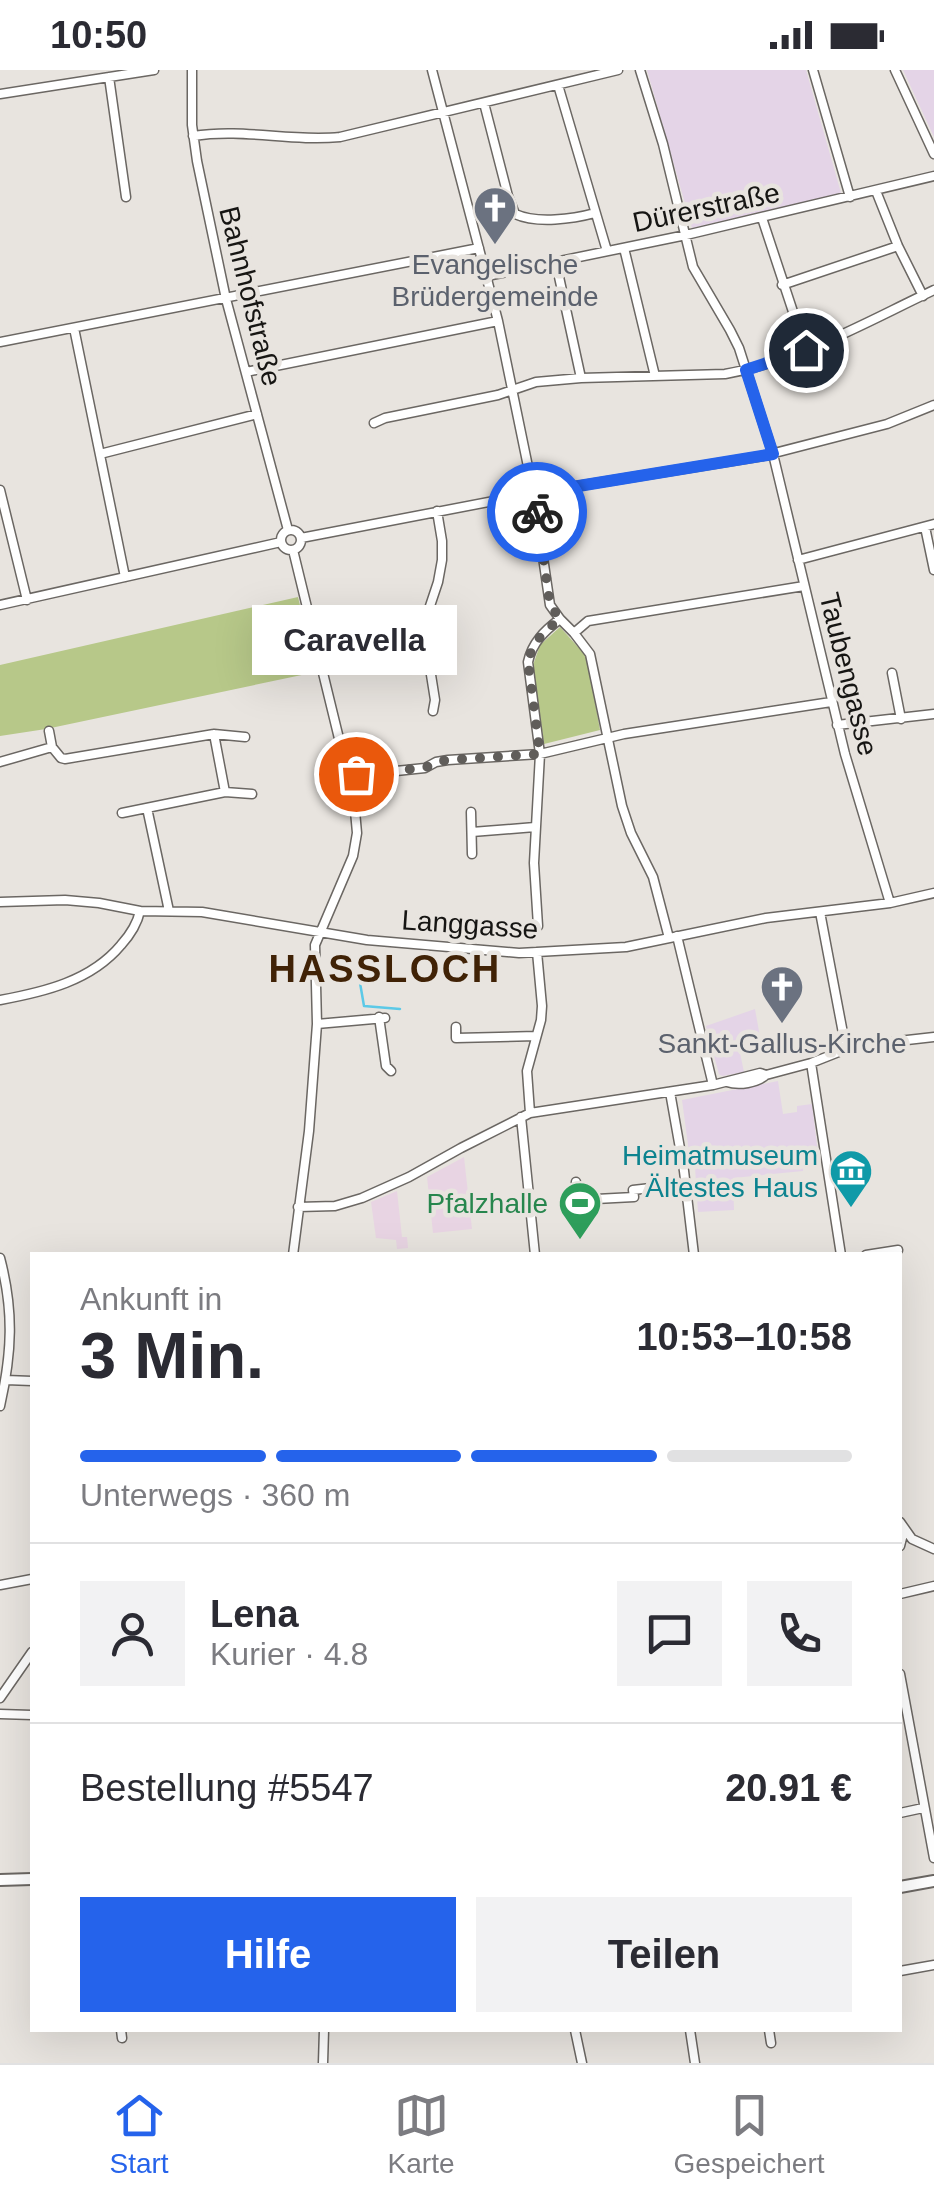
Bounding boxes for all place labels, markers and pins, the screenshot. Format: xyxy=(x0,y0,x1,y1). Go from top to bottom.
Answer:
church icon: Evangelische Brüdergemeinde xyxy=(472,185,518,246)
place label: Evangelische Brüdergemeinde xyxy=(391,249,599,312)
pin xyxy=(764,308,849,393)
callout: Caravella xyxy=(254,604,458,674)
pin xyxy=(314,732,399,817)
church icon: Sankt-Gallus-Kirche xyxy=(759,964,805,1025)
place label: Sankt-Gallus-Kirche xyxy=(658,1028,906,1059)
place label: Heimatmuseum Ältestes Haus xyxy=(622,1140,818,1203)
museum icon: Heimatmuseum Ältestes Haus xyxy=(828,1148,874,1209)
sports icon: Pfalzhalle xyxy=(557,1180,603,1241)
place label: Pfalzhalle xyxy=(427,1188,548,1219)

